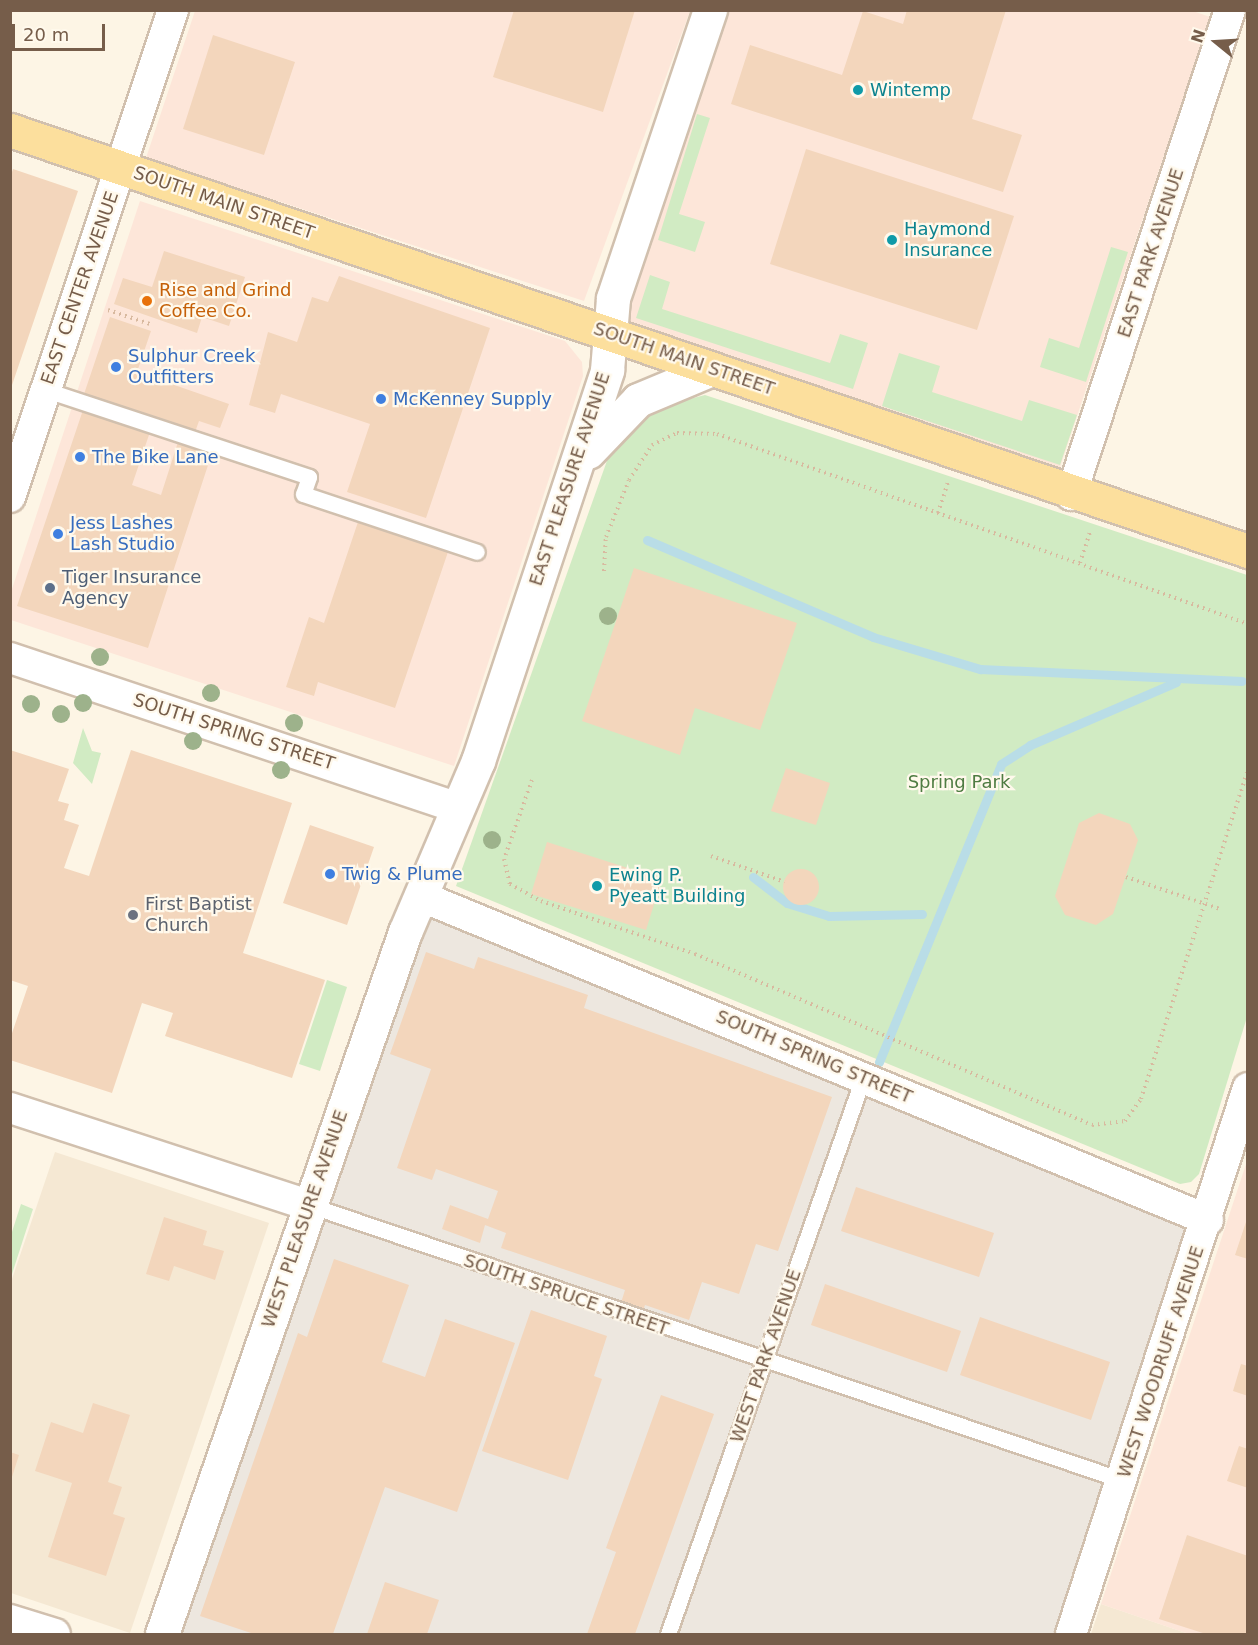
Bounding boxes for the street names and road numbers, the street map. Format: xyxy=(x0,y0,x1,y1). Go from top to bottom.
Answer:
street label: SOUTH MAIN STREET xyxy=(131,162,317,244)
street label: EAST PARK AVENUE xyxy=(1113,166,1189,340)
street label: EAST CENTER AVENUE xyxy=(37,189,123,387)
street label: SOUTH MAIN STREET xyxy=(591,318,777,400)
street label: EAST PLEASURE AVENUE xyxy=(525,369,615,589)
street label: SOUTH SPRING STREET xyxy=(130,689,338,775)
street label: SOUTH SPRING STREET xyxy=(713,1006,915,1108)
street label: WEST PLEASURE AVENUE xyxy=(258,1107,352,1331)
street label: WEST WOODRUFF AVENUE xyxy=(1113,1243,1209,1481)
street label: SOUTH SPRUCE STREET xyxy=(461,1250,671,1340)
street label: WEST PARK AVENUE xyxy=(726,1266,806,1446)

